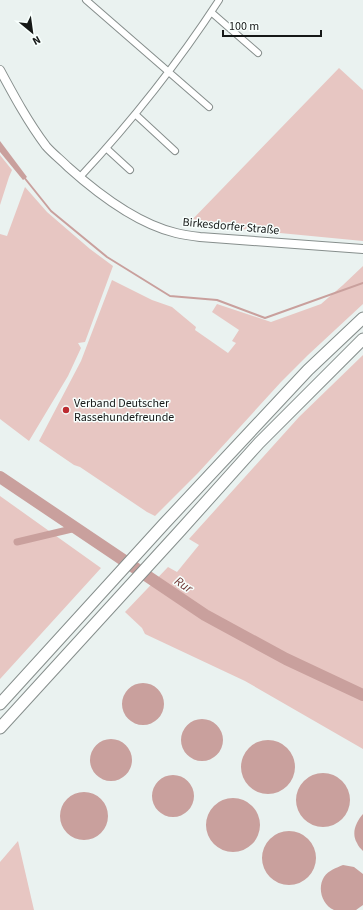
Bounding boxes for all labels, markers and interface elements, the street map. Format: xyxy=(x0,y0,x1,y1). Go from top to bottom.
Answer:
north arrow xyxy=(12,12,52,52)
scale bar xyxy=(223,12,321,38)
text: 100 m xyxy=(229,18,259,35)
text: N xyxy=(30,32,43,49)
street label: Birkesdorfer Straße xyxy=(182,214,280,239)
place label: Verband Deutscher Rassehundefreunde xyxy=(74,395,174,426)
marker: Verband Deutscher Rassehundefreunde xyxy=(61,405,71,415)
water label: Rur xyxy=(171,572,197,598)

